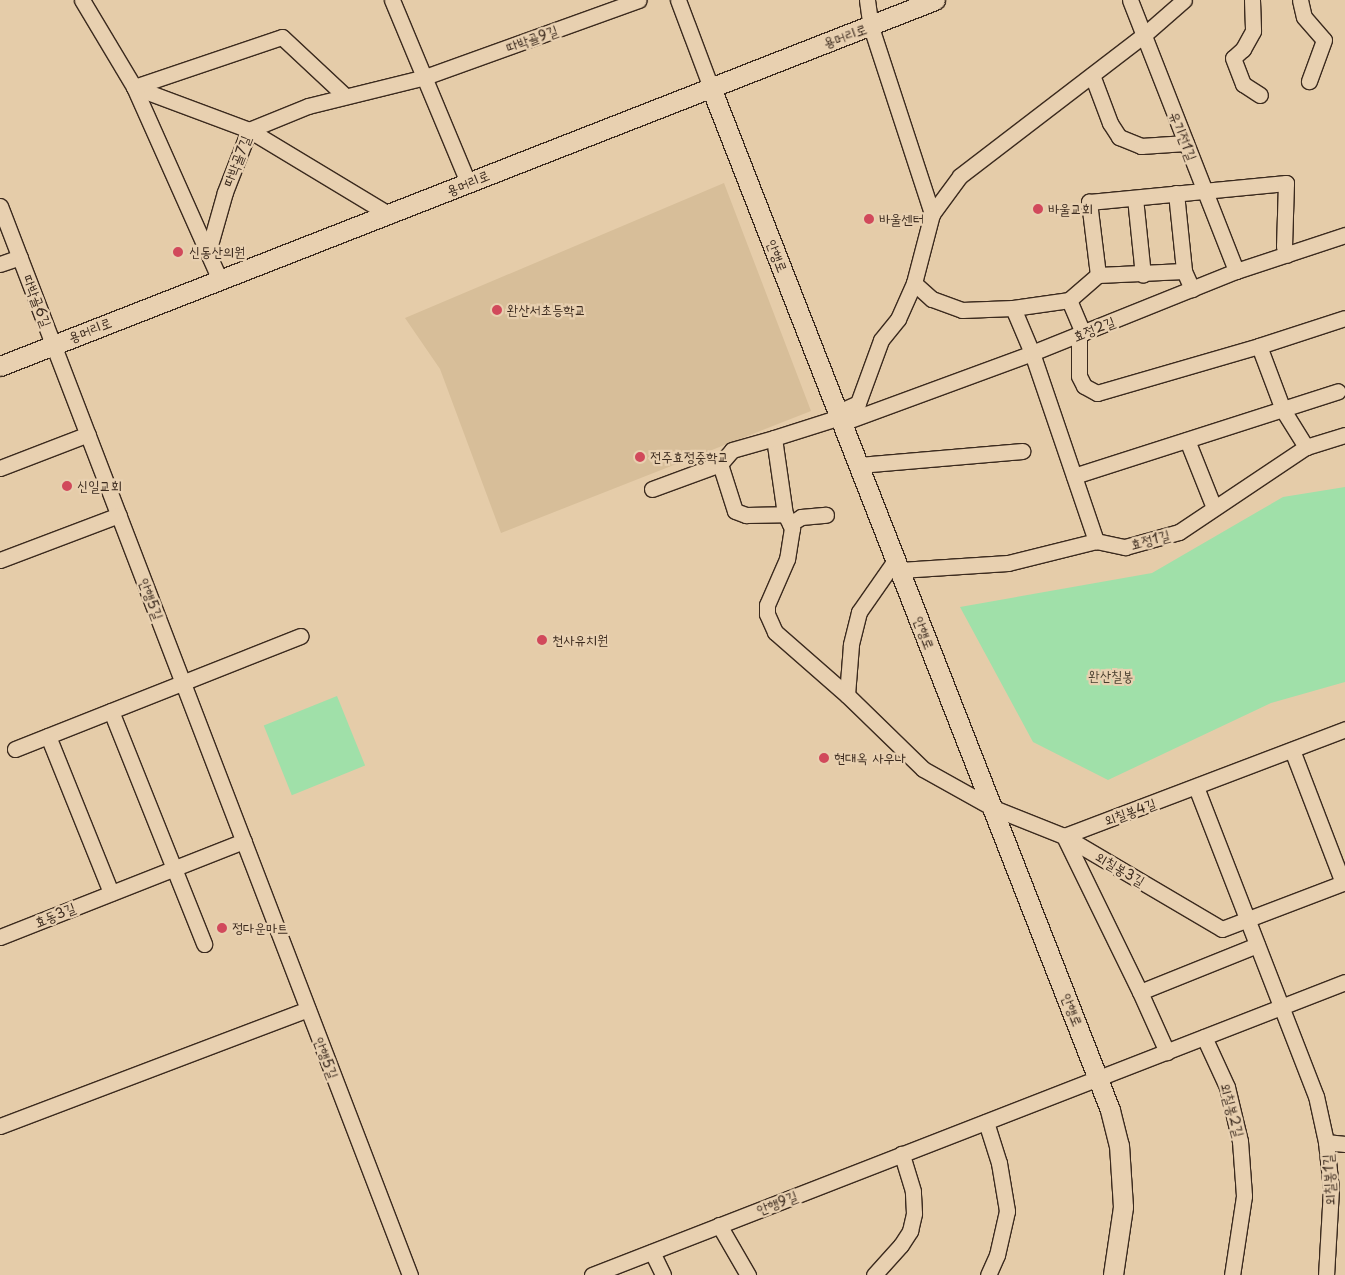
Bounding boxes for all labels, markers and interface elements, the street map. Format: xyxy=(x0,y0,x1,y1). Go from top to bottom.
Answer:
street label: 용머리로 xyxy=(821,20,869,52)
street label: 따박골9길 xyxy=(504,22,560,56)
street label: 유기전1길 xyxy=(1166,109,1200,163)
street label: 따박골7길 xyxy=(220,133,254,189)
street label: 용머리로 xyxy=(444,167,492,199)
place label: 바울교회 xyxy=(1048,201,1093,217)
marker: 바울교회 xyxy=(1032,203,1044,215)
place label: 바울센터 xyxy=(879,211,924,227)
marker: 바울센터 xyxy=(863,213,875,225)
street label: 안행로 xyxy=(763,237,791,275)
place label: 신동산의원 xyxy=(189,244,245,260)
marker: 신동산의원 xyxy=(171,245,185,259)
street label: 따박골6길 xyxy=(19,272,55,330)
place label: 완산서초등학교 xyxy=(507,302,586,318)
marker: 완산서초등학교 xyxy=(491,304,503,316)
street label: 효정2길 xyxy=(1071,313,1117,345)
street label: 용머리로 xyxy=(66,314,114,346)
place label: 전주효정중학교 xyxy=(650,449,729,465)
marker: 전주효정중학교 xyxy=(634,451,646,463)
place label: 신일교회 xyxy=(77,478,122,494)
marker: 신일교회 xyxy=(61,480,73,492)
street label: 효정1길 xyxy=(1128,527,1172,553)
street label: 안행5길 xyxy=(135,576,167,622)
street label: 안행로 xyxy=(910,614,938,652)
place label: 천사유치원 xyxy=(552,632,608,648)
marker: 천사유치원 xyxy=(536,634,548,646)
park label: 완산칠봉 xyxy=(1088,668,1134,684)
place label: 현대옥 사우나 xyxy=(834,750,906,766)
marker: 현대옥 사우나 xyxy=(818,752,830,764)
street label: 외칠봉4길 xyxy=(1102,795,1158,829)
street label: 외칠봉3길 xyxy=(1092,848,1148,890)
street label: 효동3길 xyxy=(32,899,78,931)
place label: 정다운마트 xyxy=(232,920,288,936)
marker: 정다운마트 xyxy=(216,922,228,934)
street label: 안행로 xyxy=(1058,991,1086,1029)
street label: 안행5길 xyxy=(310,1035,342,1081)
street label: 외칠봉2길 xyxy=(1217,1081,1247,1139)
street label: 외칠봉1길 xyxy=(1319,1154,1339,1206)
street label: 안행9길 xyxy=(754,1188,800,1218)

